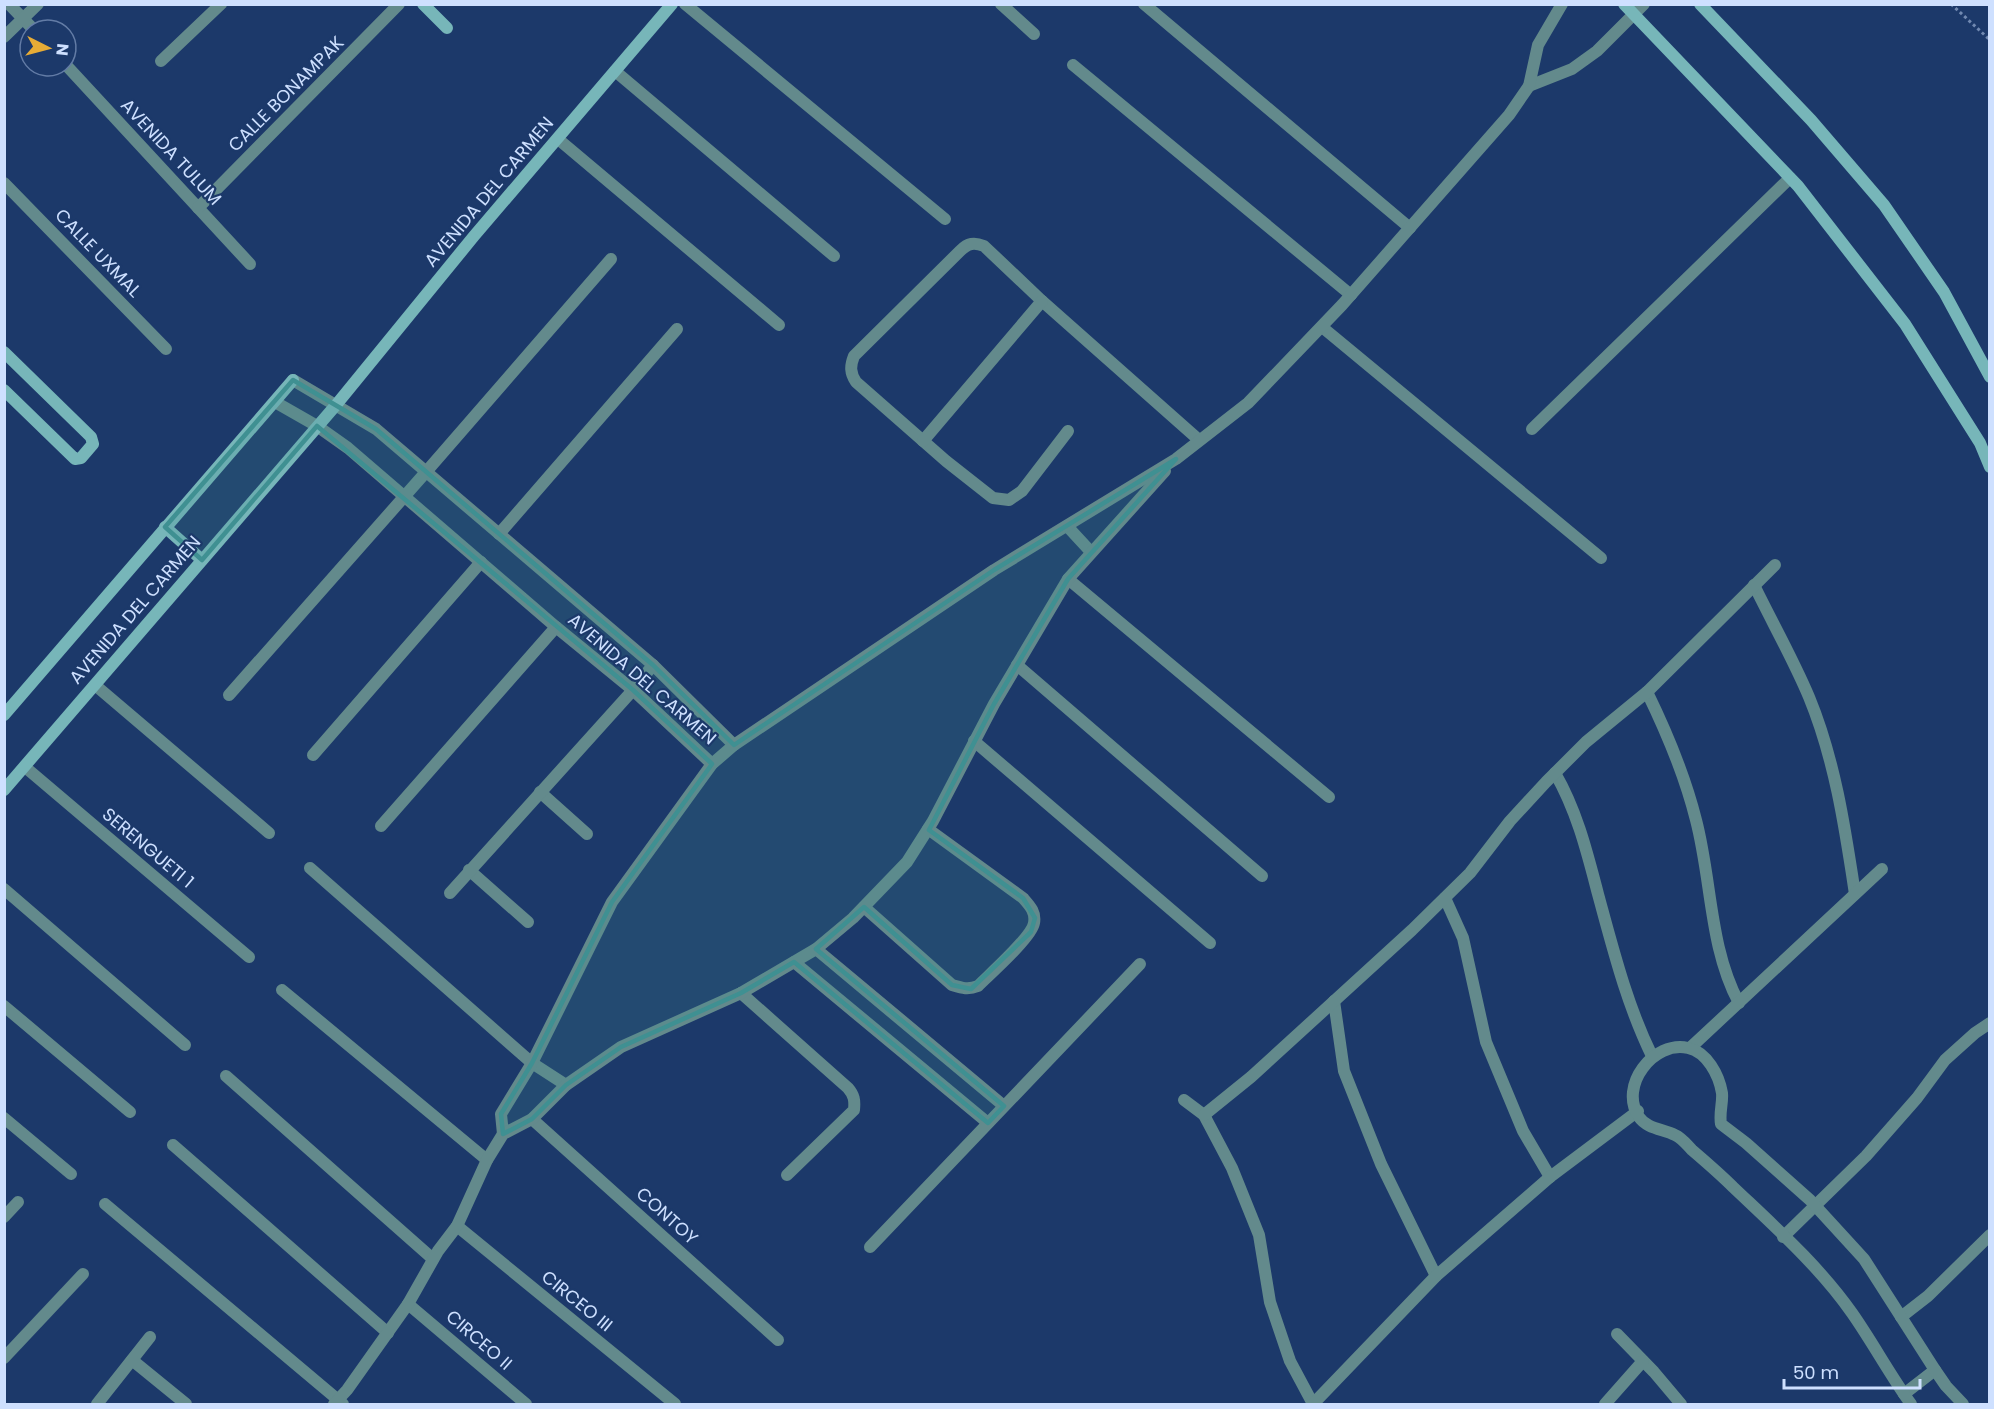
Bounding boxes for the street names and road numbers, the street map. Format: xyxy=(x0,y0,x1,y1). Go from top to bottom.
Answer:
street label: CALLE BONAMPAK xyxy=(222,30,349,157)
street label: AVENIDA TULUM xyxy=(115,93,227,210)
street label: AVENIDA DEL CARMEN xyxy=(418,111,559,272)
street label: CALLE UXMAL xyxy=(50,203,147,303)
street label: AVENIDA DEL CARMEN xyxy=(63,530,206,689)
street label: AVENIDA DEL CARMEN xyxy=(563,607,722,750)
street label: SERENGUETI 1 xyxy=(97,802,200,893)
street label: CONTOY xyxy=(631,1181,704,1250)
street label: CIRCEO III xyxy=(537,1264,618,1337)
street label: CIRCEO II xyxy=(441,1304,518,1375)

